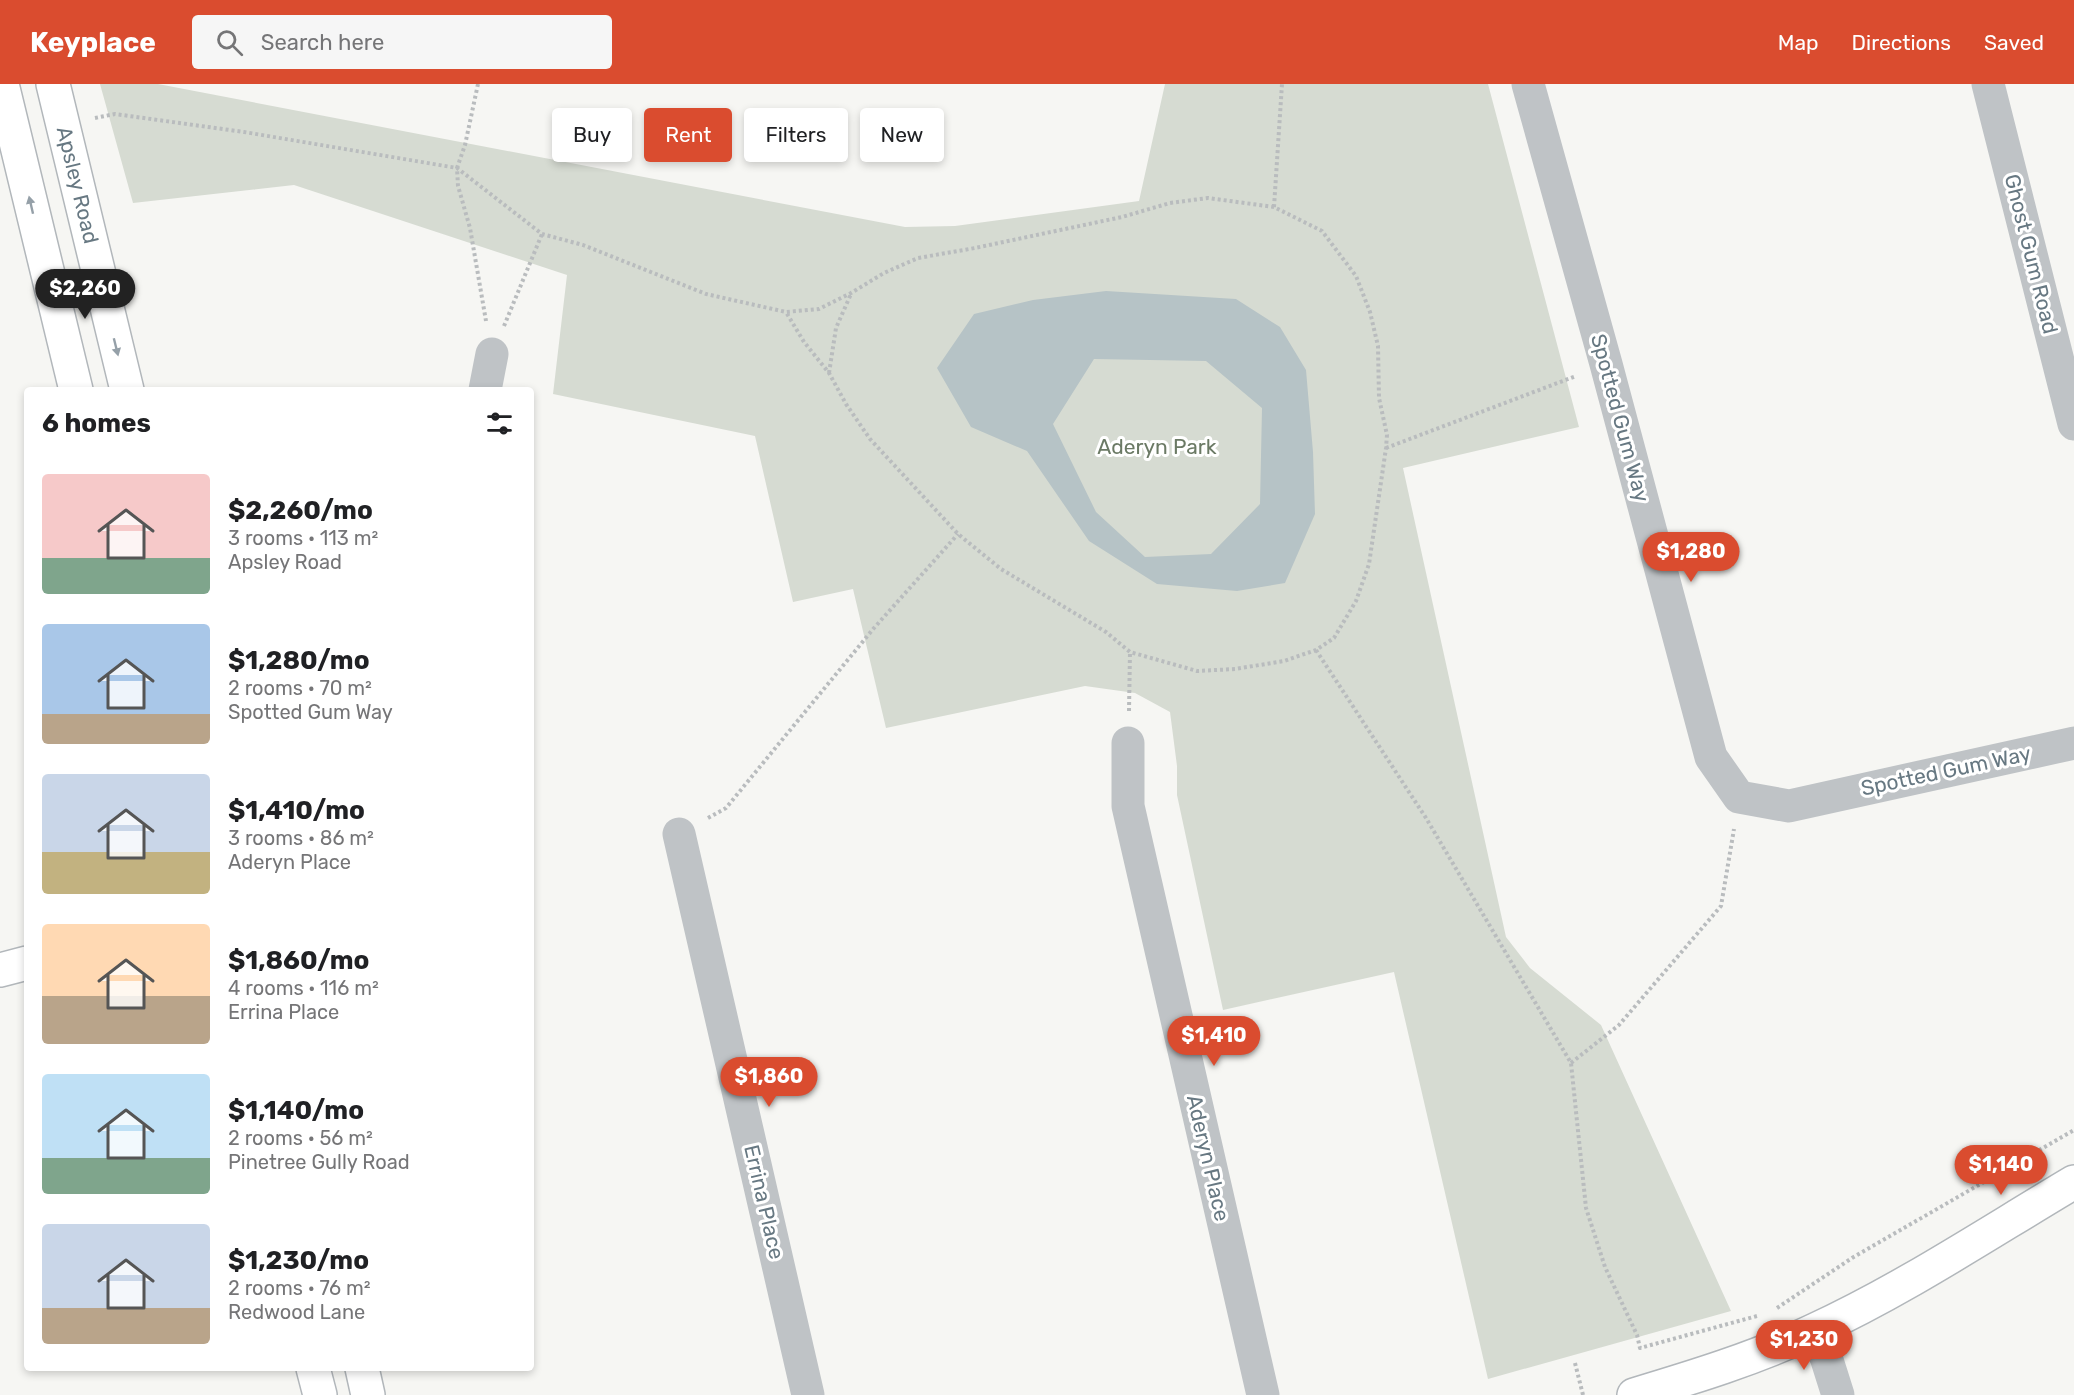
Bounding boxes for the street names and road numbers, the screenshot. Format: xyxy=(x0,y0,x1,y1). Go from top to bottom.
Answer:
street label: Apsley Road xyxy=(52,124,104,246)
street label: Ghost Gum Road xyxy=(2000,171,2063,336)
street label: Spotted Gum Way xyxy=(1586,331,1655,505)
street label: Spotted Gum Way xyxy=(1859,740,2034,801)
street label: Aderyn Place xyxy=(1182,1092,1235,1224)
street label: Errina Place xyxy=(739,1142,790,1262)

